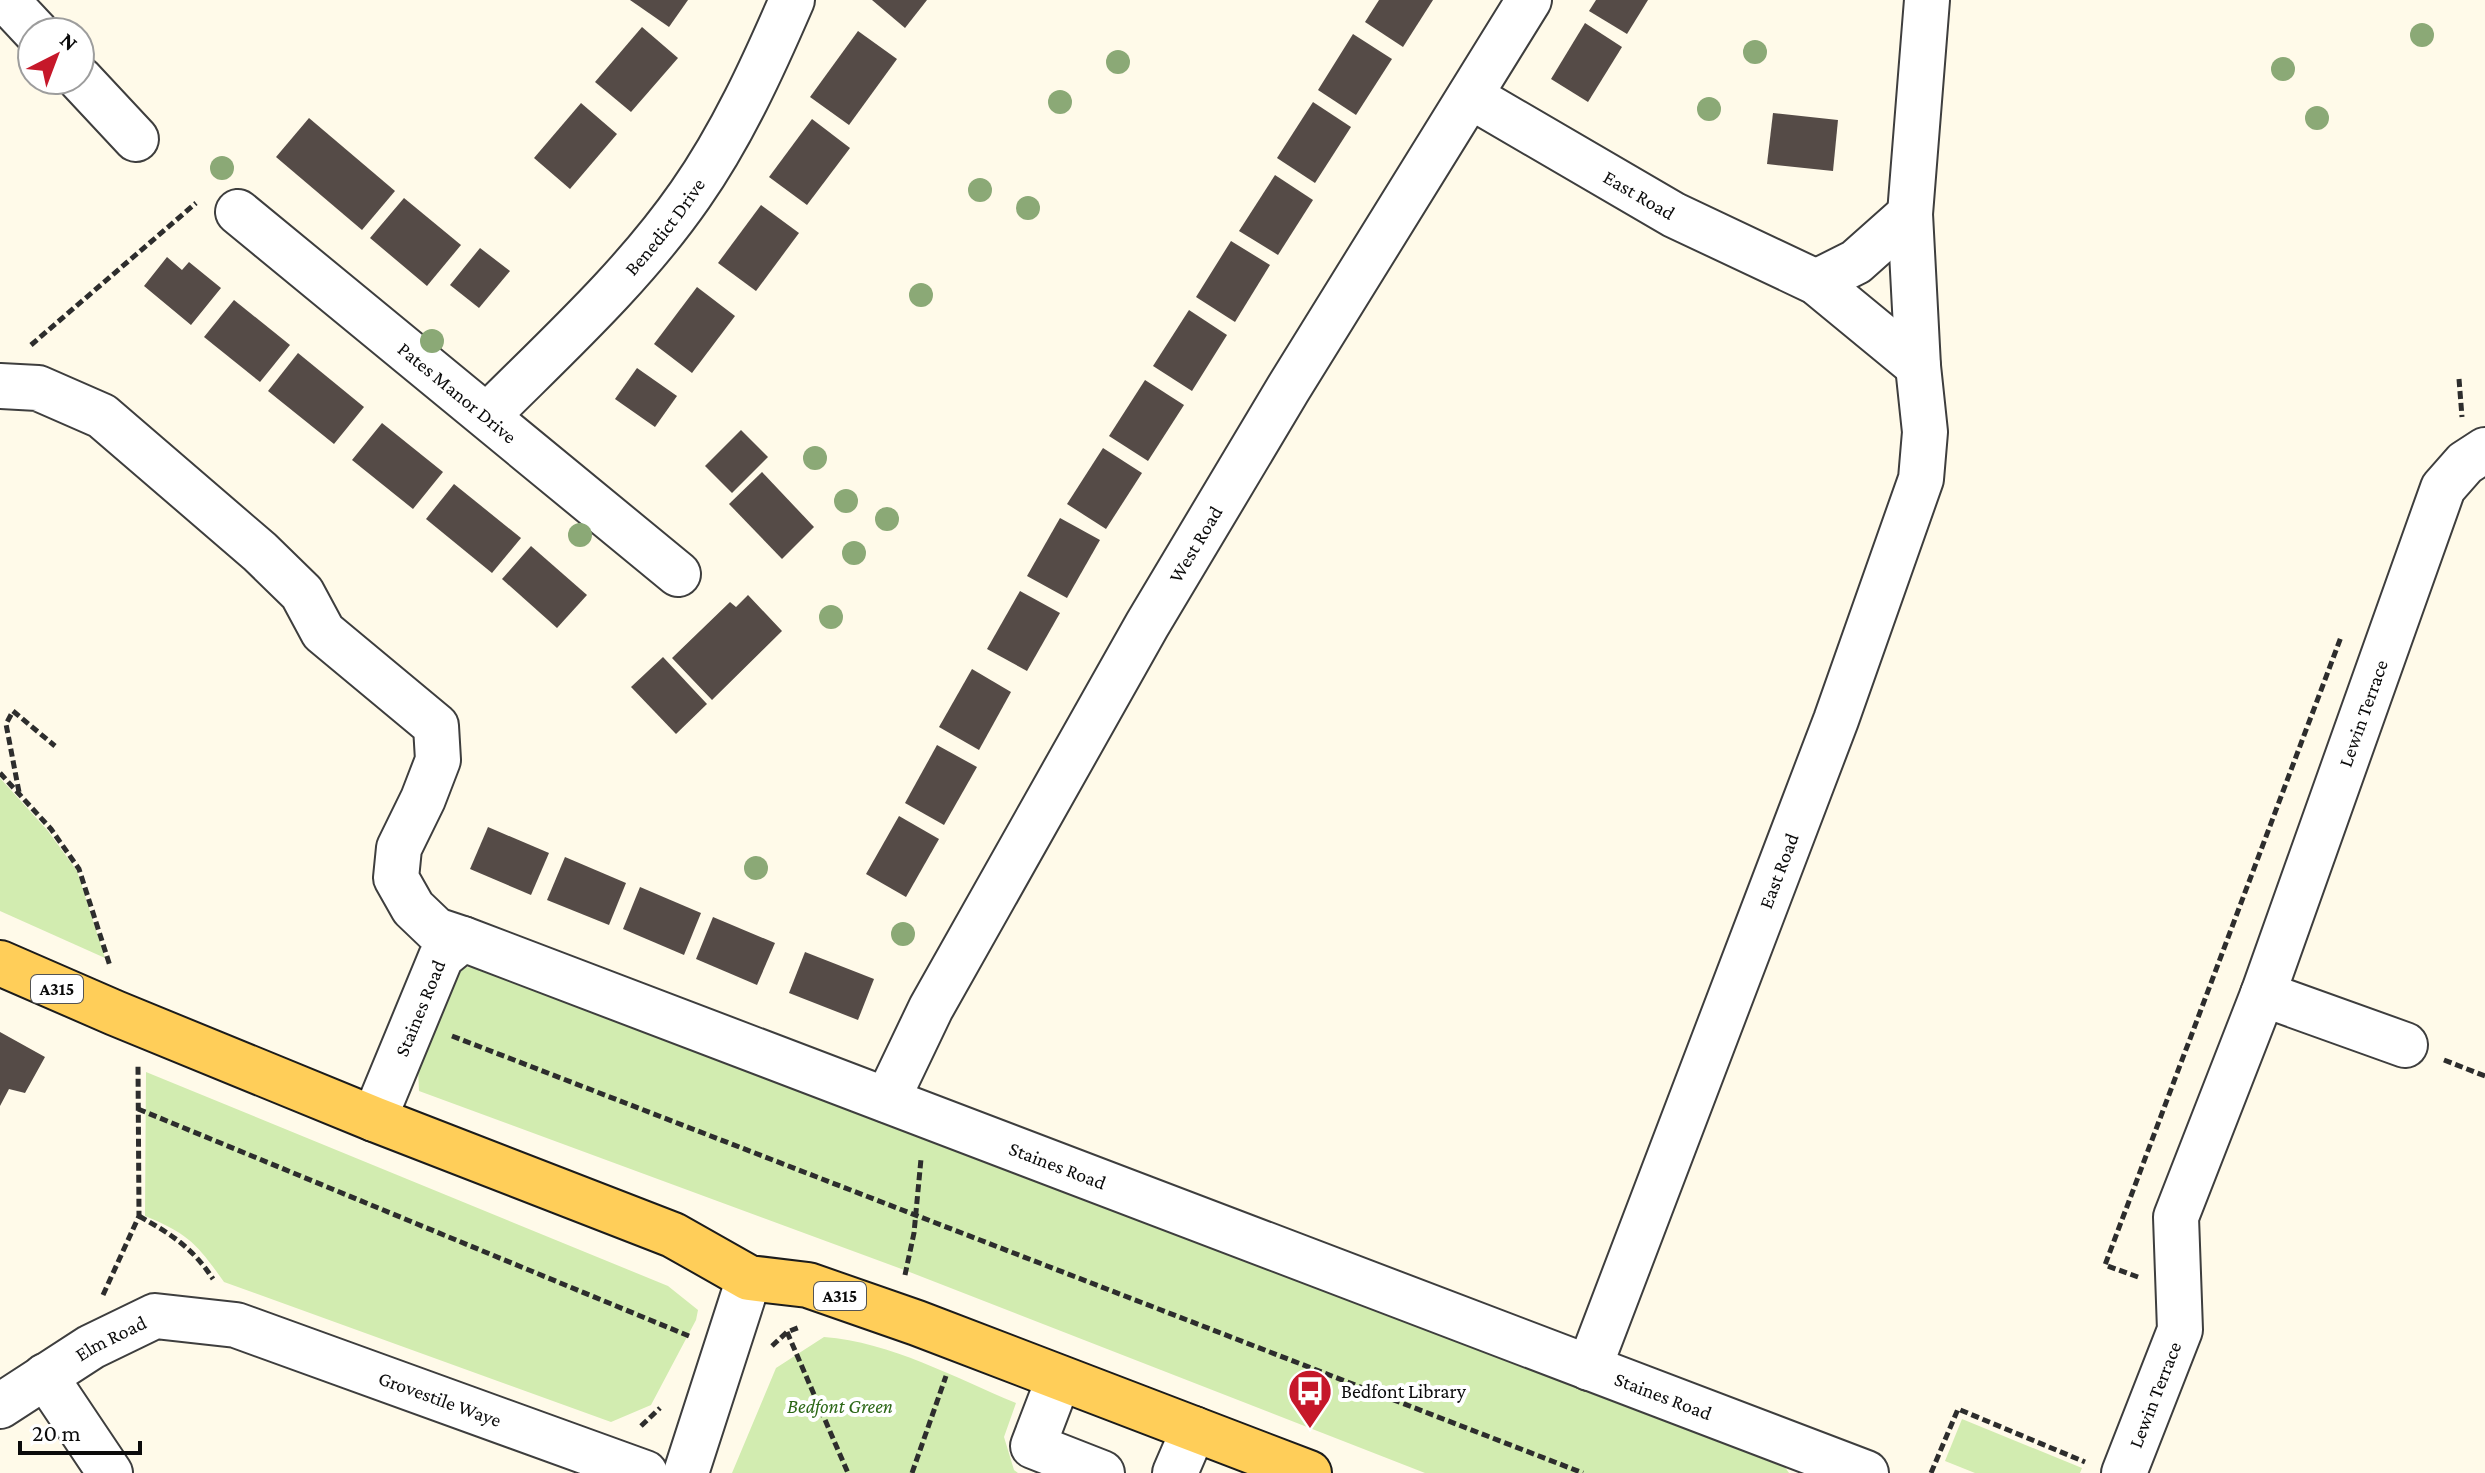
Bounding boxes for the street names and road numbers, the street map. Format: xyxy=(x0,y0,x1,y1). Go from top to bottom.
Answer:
street label: East Road xyxy=(1600,165,1679,224)
street label: Benedict Drive xyxy=(620,174,709,280)
street label: Pates Manor Drive xyxy=(394,337,521,448)
street label: West Road xyxy=(1164,501,1227,586)
street label: Lewin Terrace xyxy=(2334,657,2392,770)
street label: East Road xyxy=(1754,830,1803,912)
street label: Staines Road xyxy=(390,956,450,1059)
road number: A315 xyxy=(31,975,83,1003)
street label: Staines Road xyxy=(1006,1137,1110,1194)
road number: A315 xyxy=(814,1282,866,1310)
street label: Elm Road xyxy=(71,1311,150,1365)
street label: Lewin Terrace xyxy=(2124,1338,2185,1451)
street label: Grovestile Waye xyxy=(376,1367,505,1431)
street label: Staines Road xyxy=(1612,1367,1715,1424)

